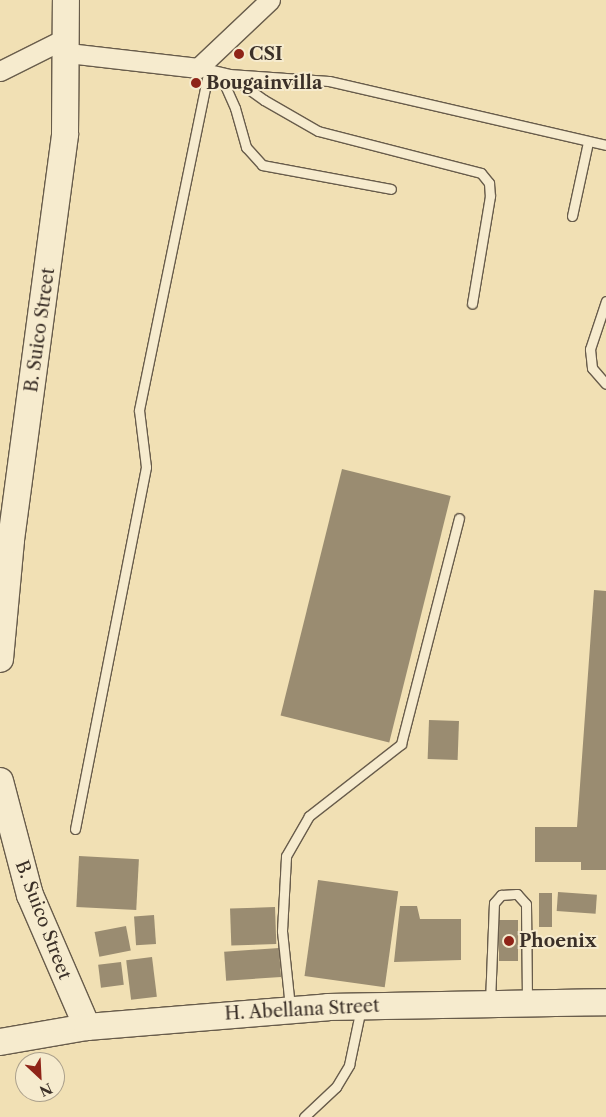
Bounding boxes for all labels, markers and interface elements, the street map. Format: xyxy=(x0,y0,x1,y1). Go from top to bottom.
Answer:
place label: CSI xyxy=(249,43,283,65)
marker: CSI xyxy=(233,48,245,60)
place label: Bougainvilla xyxy=(206,72,322,94)
marker: Bougainvilla xyxy=(190,77,202,89)
street label: B. Suico Street xyxy=(21,266,59,394)
street label: B. Suico Street xyxy=(10,857,76,983)
place label: Phoenix xyxy=(519,930,596,952)
marker: Phoenix xyxy=(503,935,515,947)
street label: H. Abellana Street xyxy=(224,995,380,1025)
north arrow xyxy=(15,1052,65,1102)
text: N xyxy=(37,1079,55,1100)

